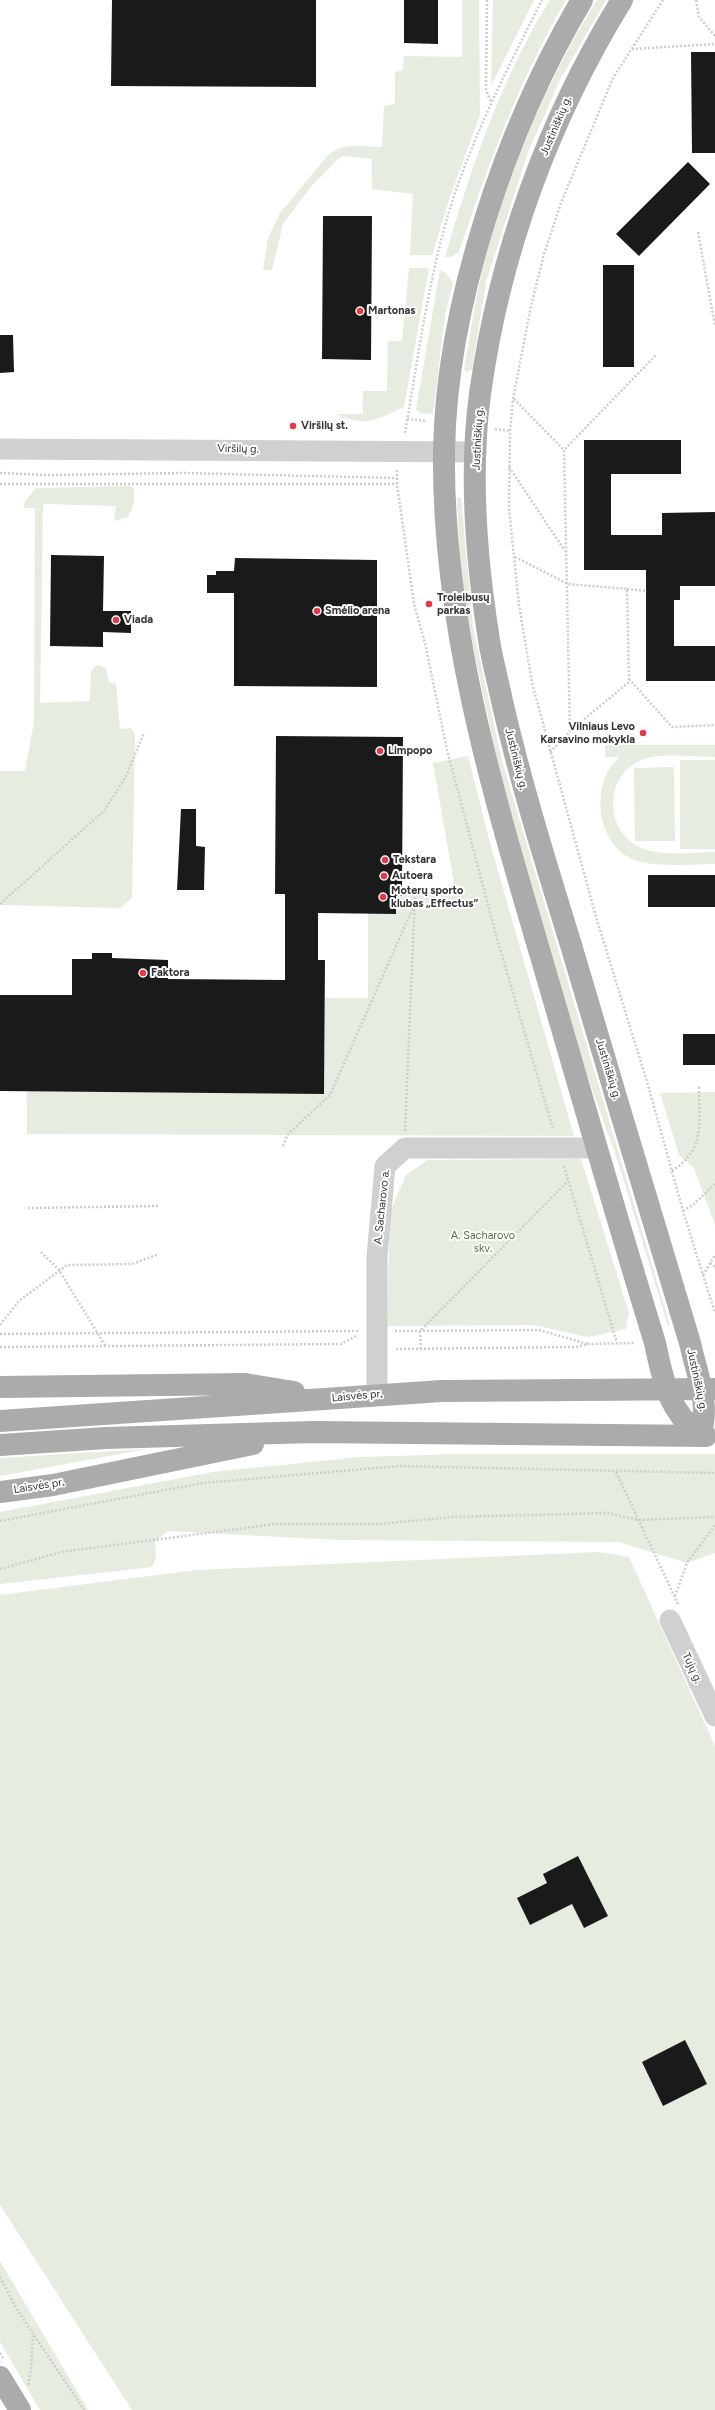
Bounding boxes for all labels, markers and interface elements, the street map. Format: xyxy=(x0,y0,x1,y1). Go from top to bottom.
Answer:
street label: Justiniškių g. xyxy=(538,94,574,158)
place label: Martonas xyxy=(368,304,415,318)
marker: Martonas xyxy=(355,306,365,316)
street label: Justiniškių g. xyxy=(470,407,486,471)
place label: Viršilų st. xyxy=(301,419,348,433)
marker: Viršilų st. xyxy=(288,421,298,431)
street label: Viršilų g. xyxy=(217,442,259,456)
place label: Troleibusų parkas xyxy=(437,591,489,617)
marker: Troleibusų parkas xyxy=(424,599,434,609)
place label: Smėlio arena xyxy=(325,604,390,618)
marker: Smėlio arena xyxy=(312,606,322,616)
place label: Viada xyxy=(124,613,153,627)
marker: Viada xyxy=(111,615,121,625)
place label: Vilniaus Levo Karsavino mokykla xyxy=(540,720,635,746)
street label: Justiniškių g. xyxy=(502,727,530,791)
marker: Vilniaus Levo Karsavino mokykla xyxy=(638,728,648,738)
place label: Limpopo xyxy=(388,744,432,758)
marker: Limpopo xyxy=(375,746,385,756)
place label: Tekstara xyxy=(393,853,436,867)
marker: Tekstara xyxy=(380,855,390,865)
place label: Autoera xyxy=(392,869,433,883)
marker: Autoera xyxy=(379,871,389,881)
place label: Moterų sporto klubas „Effectus“ xyxy=(391,884,478,910)
marker: Moterų sporto klubas „Effectus“ xyxy=(378,892,388,902)
place label: Faktora xyxy=(151,966,190,980)
marker: Faktora xyxy=(138,968,148,978)
street label: Justiniškių g. xyxy=(592,1037,624,1101)
street label: A. Sacharovo a. xyxy=(372,1169,392,1245)
park label: A. Sacharovo skv. xyxy=(451,1229,515,1255)
street label: Justiniškių g. xyxy=(684,1348,710,1412)
street label: Laisvės pr. xyxy=(331,1387,383,1405)
street label: Laisvės pr. xyxy=(13,1475,65,1497)
street label: Tujų g. xyxy=(679,1651,705,1685)

